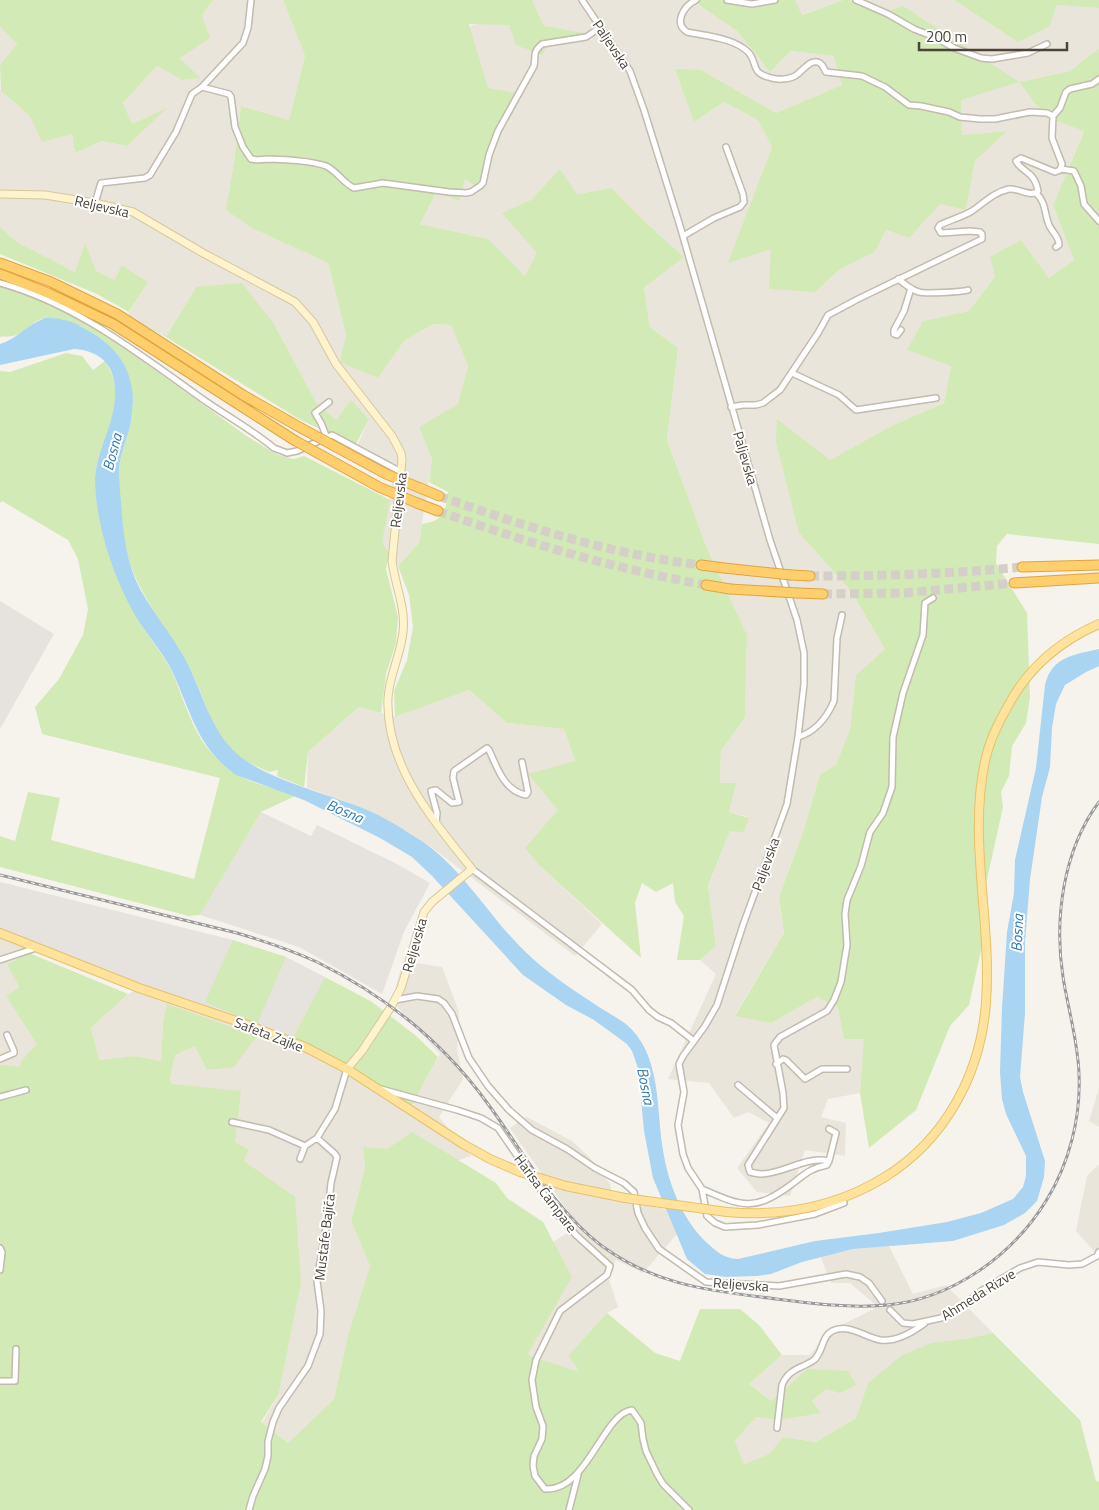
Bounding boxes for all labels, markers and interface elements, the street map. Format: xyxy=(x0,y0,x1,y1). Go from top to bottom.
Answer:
street label: Paljevska xyxy=(588,15,636,73)
scale bar xyxy=(919,20,1066,52)
text: 200 m xyxy=(926,25,967,48)
street label: Reljevska xyxy=(73,190,131,222)
water label: Bosna xyxy=(96,429,128,473)
street label: Paljevska xyxy=(728,429,764,487)
street label: Reljevska xyxy=(384,471,412,529)
water label: Bosna xyxy=(323,793,368,829)
street label: Paljevska xyxy=(746,834,784,894)
water label: Bosna xyxy=(1005,912,1030,952)
street label: Reljevska xyxy=(396,915,432,975)
street label: Safeta Zajke xyxy=(231,1011,307,1057)
water label: Bosna xyxy=(631,1065,661,1108)
street label: Harisa Čampare xyxy=(509,1149,583,1237)
street label: Mustafe Bajića xyxy=(308,1192,340,1282)
street label: Ahmeda Rizve xyxy=(937,1263,1019,1325)
street label: Reljevska xyxy=(712,1272,770,1296)

